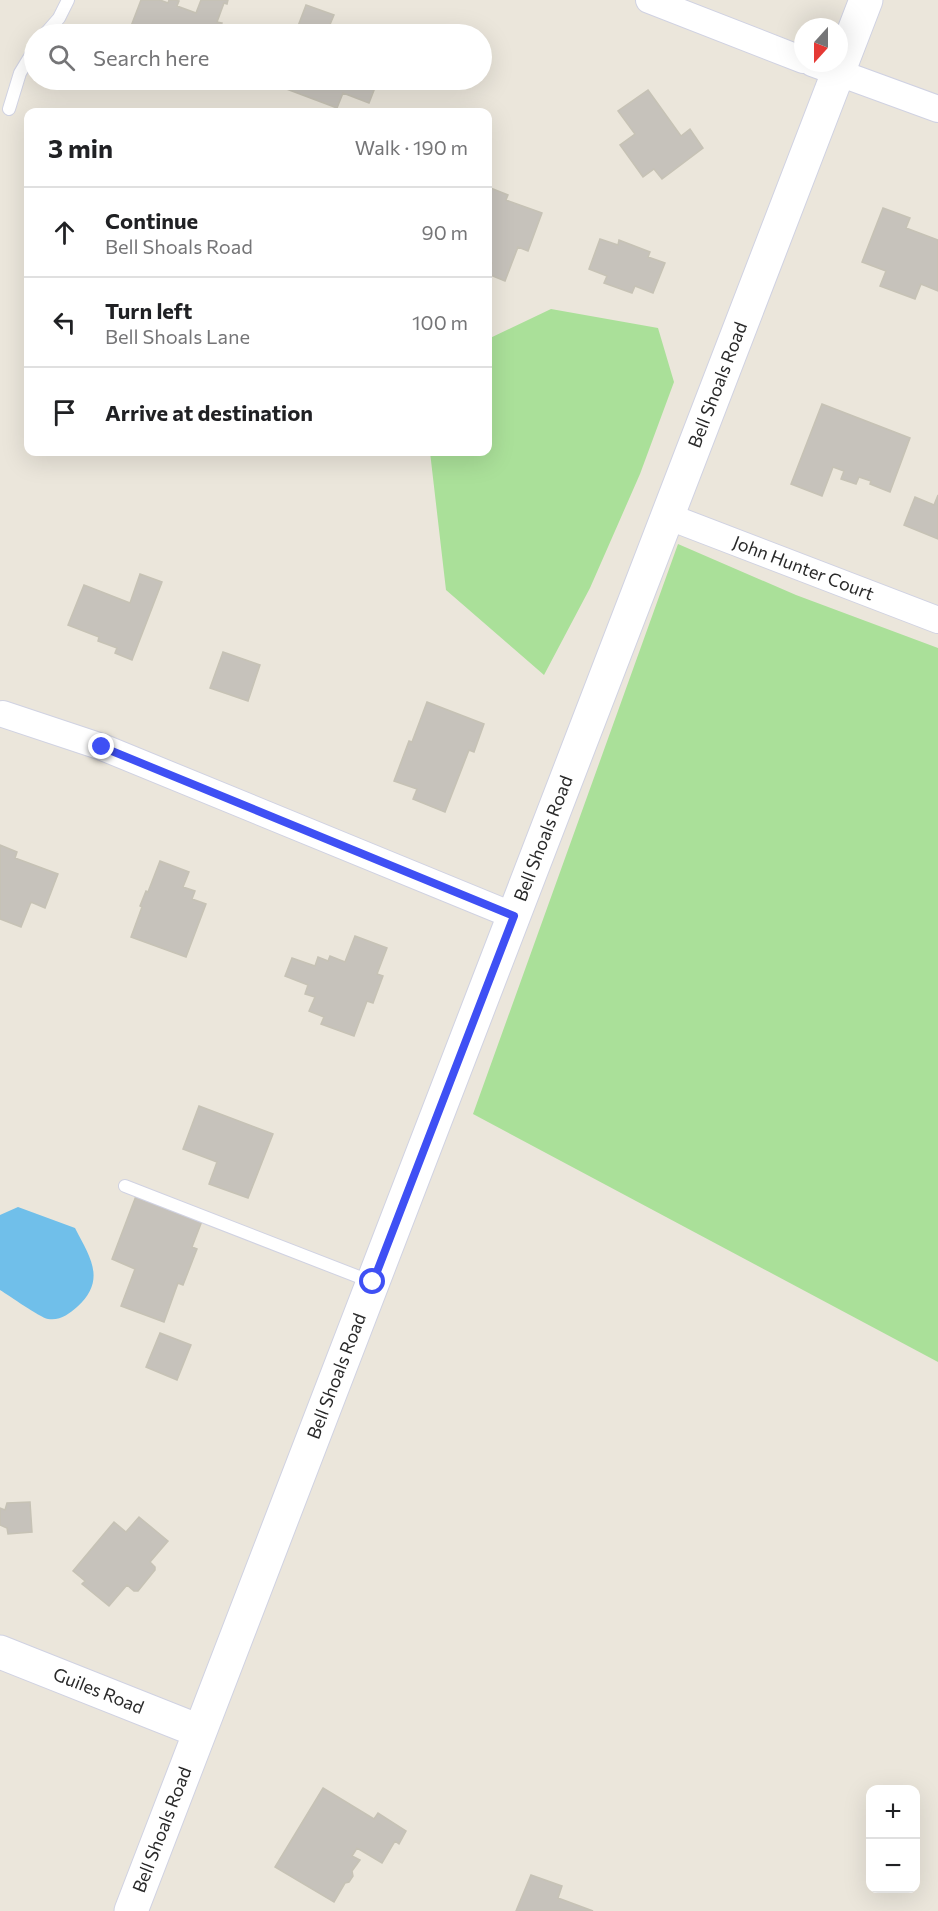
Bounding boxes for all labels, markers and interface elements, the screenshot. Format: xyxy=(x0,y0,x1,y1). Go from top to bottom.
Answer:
north arrow xyxy=(794,18,848,72)
search box xyxy=(24,24,492,90)
icon: search xyxy=(45,41,78,74)
text: Search here xyxy=(93,44,209,71)
text: 3 min xyxy=(48,132,113,163)
text: Walk · 190 m xyxy=(355,135,468,159)
text: Continue xyxy=(105,207,198,234)
icon: ahead xyxy=(48,216,81,249)
text: 90 m xyxy=(422,220,468,244)
text: Bell Shoals Road xyxy=(105,234,253,258)
text: Turn left xyxy=(105,297,192,324)
icon: left xyxy=(48,306,81,339)
text: 100 m xyxy=(412,310,468,334)
street label: Bell Shoals Road xyxy=(683,319,751,451)
text: Bell Shoals Lane xyxy=(105,324,250,348)
icon: arrive xyxy=(48,396,81,429)
text: Arrive at destination xyxy=(105,399,313,426)
street label: John Hunter Court xyxy=(730,530,877,604)
route end xyxy=(88,733,114,759)
street label: Bell Shoals Road xyxy=(508,772,577,904)
route start xyxy=(359,1268,385,1294)
street label: Bell Shoals Road xyxy=(302,1310,370,1442)
street label: Guiles Road xyxy=(50,1662,147,1718)
street label: Bell Shoals Road xyxy=(127,1763,195,1896)
map controls xyxy=(866,1785,920,1893)
button: + xyxy=(866,1785,920,1839)
button: − xyxy=(866,1839,920,1893)

